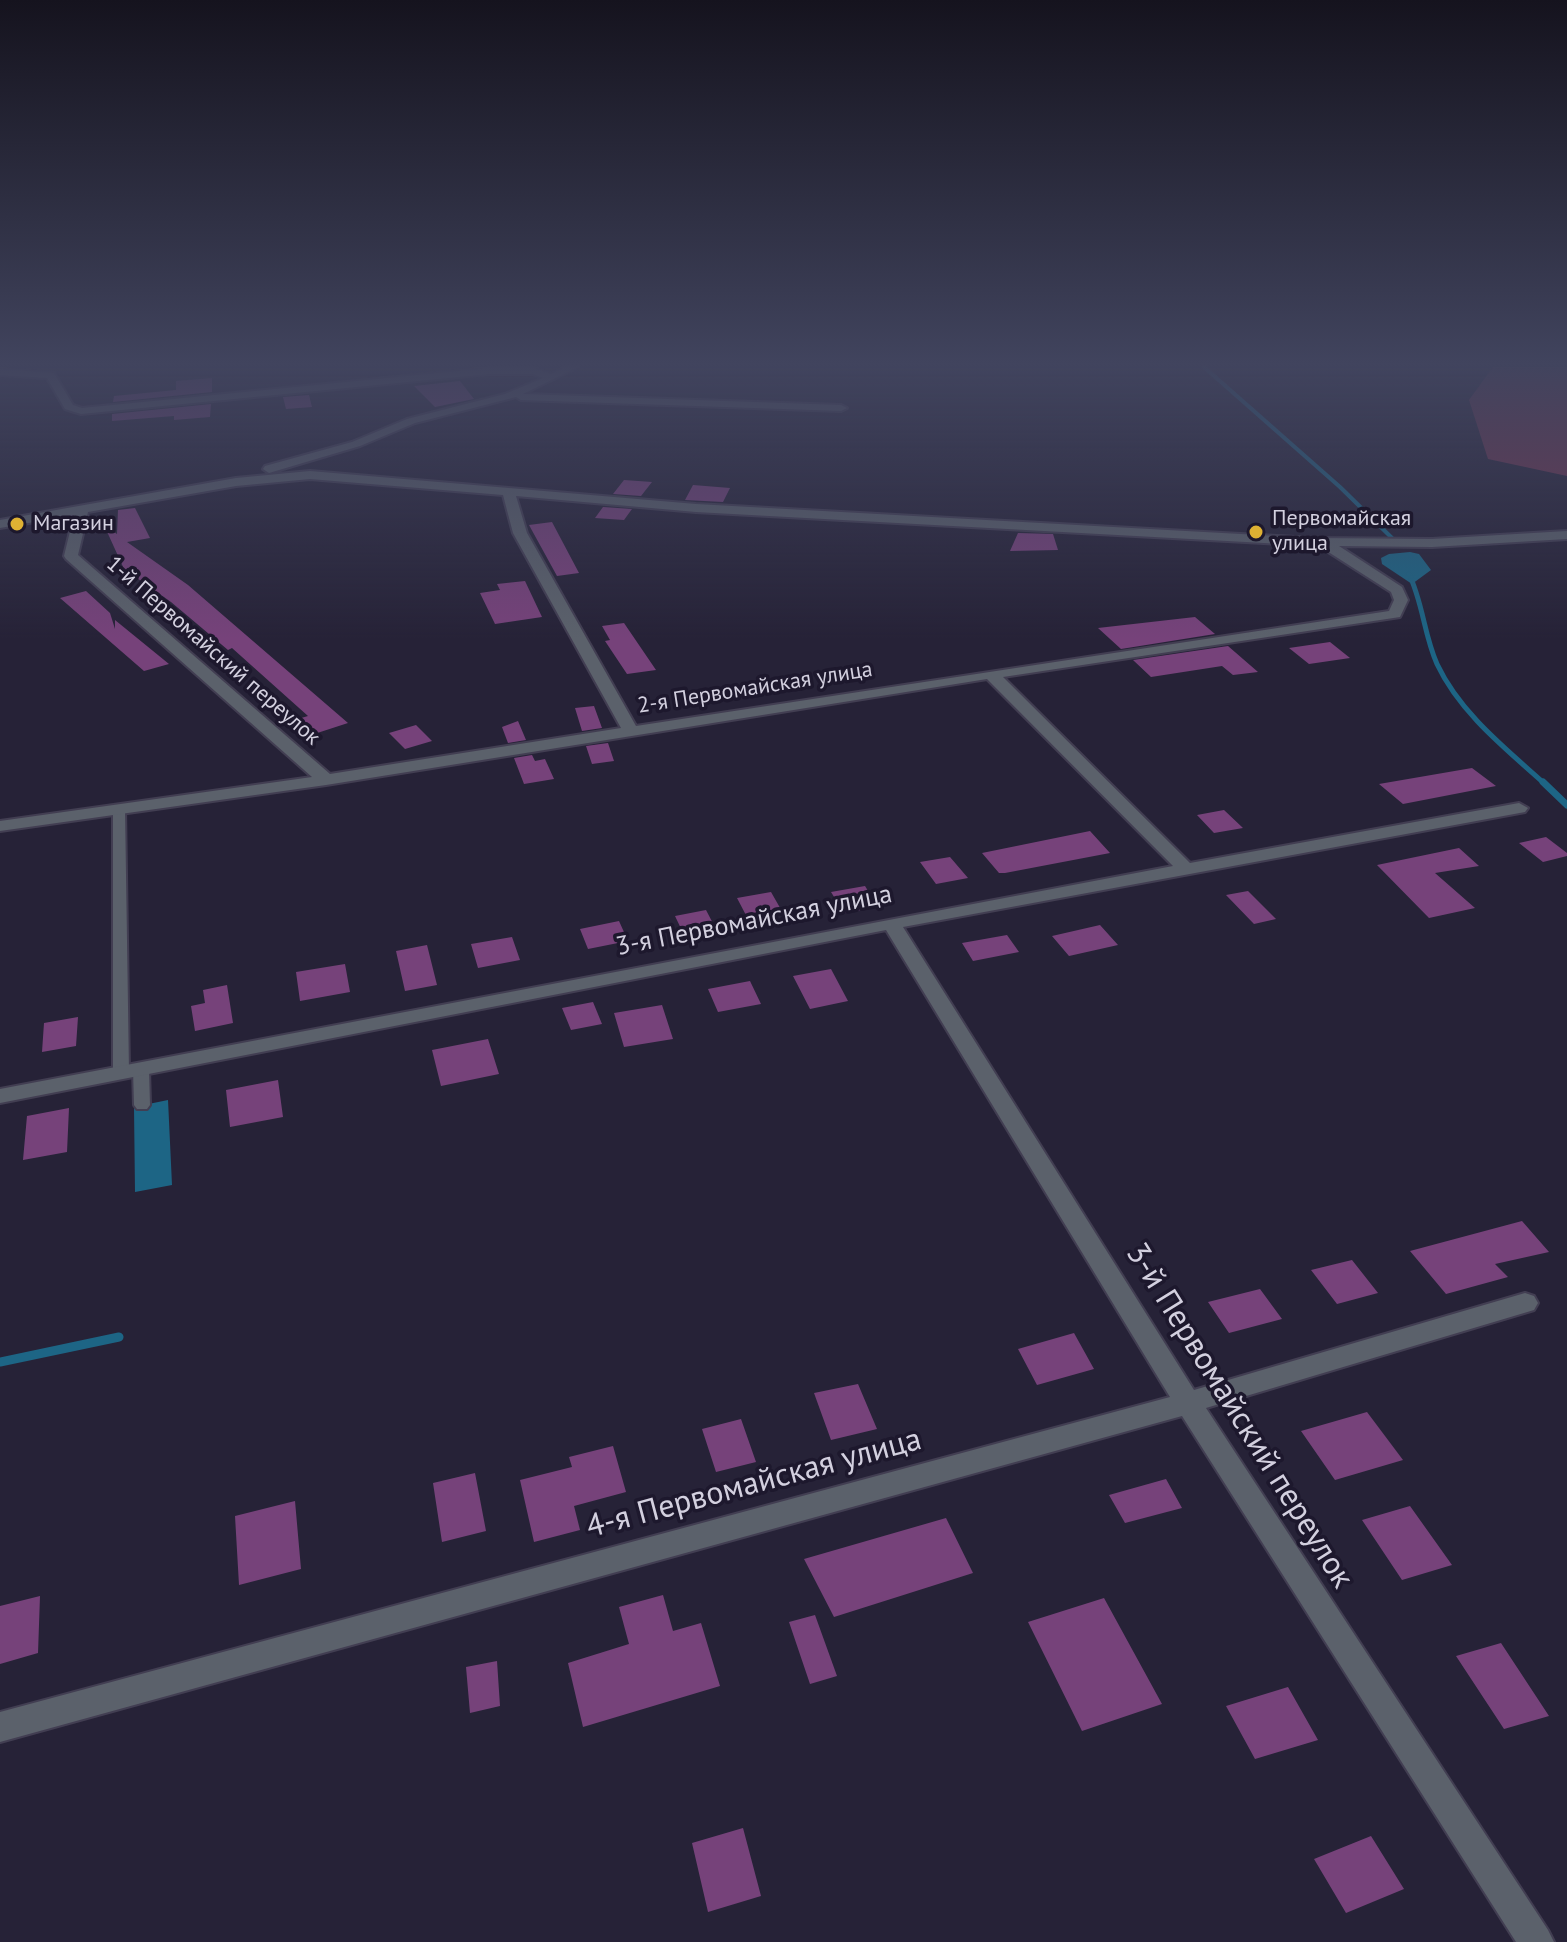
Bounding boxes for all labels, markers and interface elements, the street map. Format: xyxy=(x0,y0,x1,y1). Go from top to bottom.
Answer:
place label: Первомайская улица xyxy=(1272,506,1411,558)
place label: Магазин xyxy=(33,511,114,537)
marker: Магазин xyxy=(8,515,26,533)
marker: Первомайская улица xyxy=(1247,523,1265,541)
street label: 1-й Первомайский переулок xyxy=(101,551,325,751)
street label: 2-я Первомайская улица xyxy=(636,656,874,720)
street label: 3-я Первомайская улица xyxy=(613,879,895,963)
street label: 3-й Первомайский переулок xyxy=(1117,1236,1361,1596)
street label: 4-я Первомайская улица xyxy=(582,1421,926,1547)

